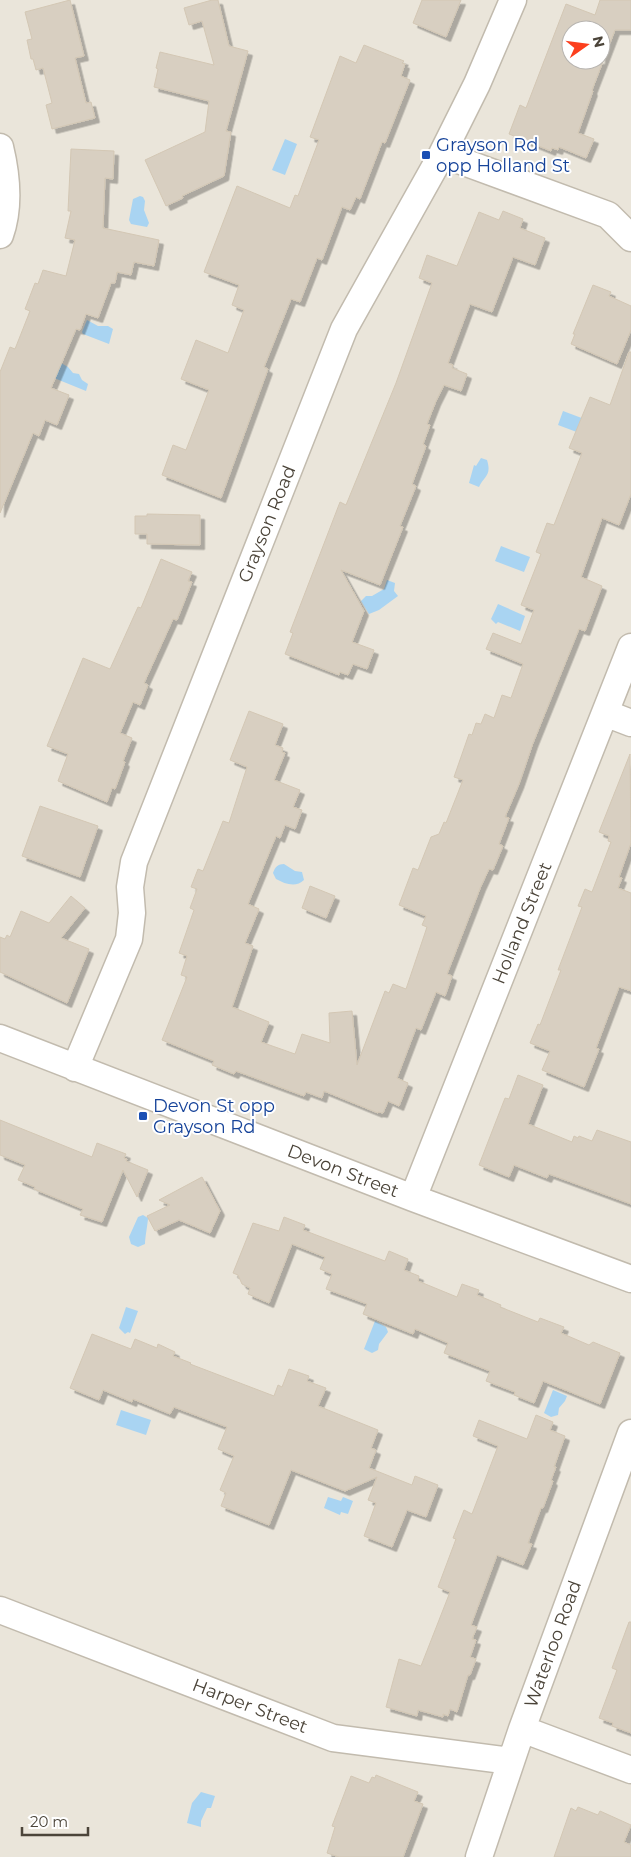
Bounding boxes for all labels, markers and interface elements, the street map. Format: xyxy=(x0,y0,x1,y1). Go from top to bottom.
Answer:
north arrow xyxy=(561,20,611,70)
text: N xyxy=(589,34,609,50)
place label: Grayson Rd opp Holland St xyxy=(436,134,570,177)
marker: Grayson Rd opp Holland St xyxy=(420,149,432,161)
street label: Grayson Road xyxy=(234,462,300,586)
street label: Holland Street xyxy=(488,859,556,987)
place label: Devon St opp Grayson Rd xyxy=(153,1095,275,1138)
marker: Devon St opp Grayson Rd xyxy=(137,1110,149,1122)
street label: Devon Street xyxy=(284,1140,402,1202)
street label: Waterloo Road xyxy=(520,1577,586,1711)
street label: Harper Street xyxy=(189,1674,311,1738)
scale bar xyxy=(22,1804,89,1836)
text: 20 m xyxy=(30,1812,68,1831)

